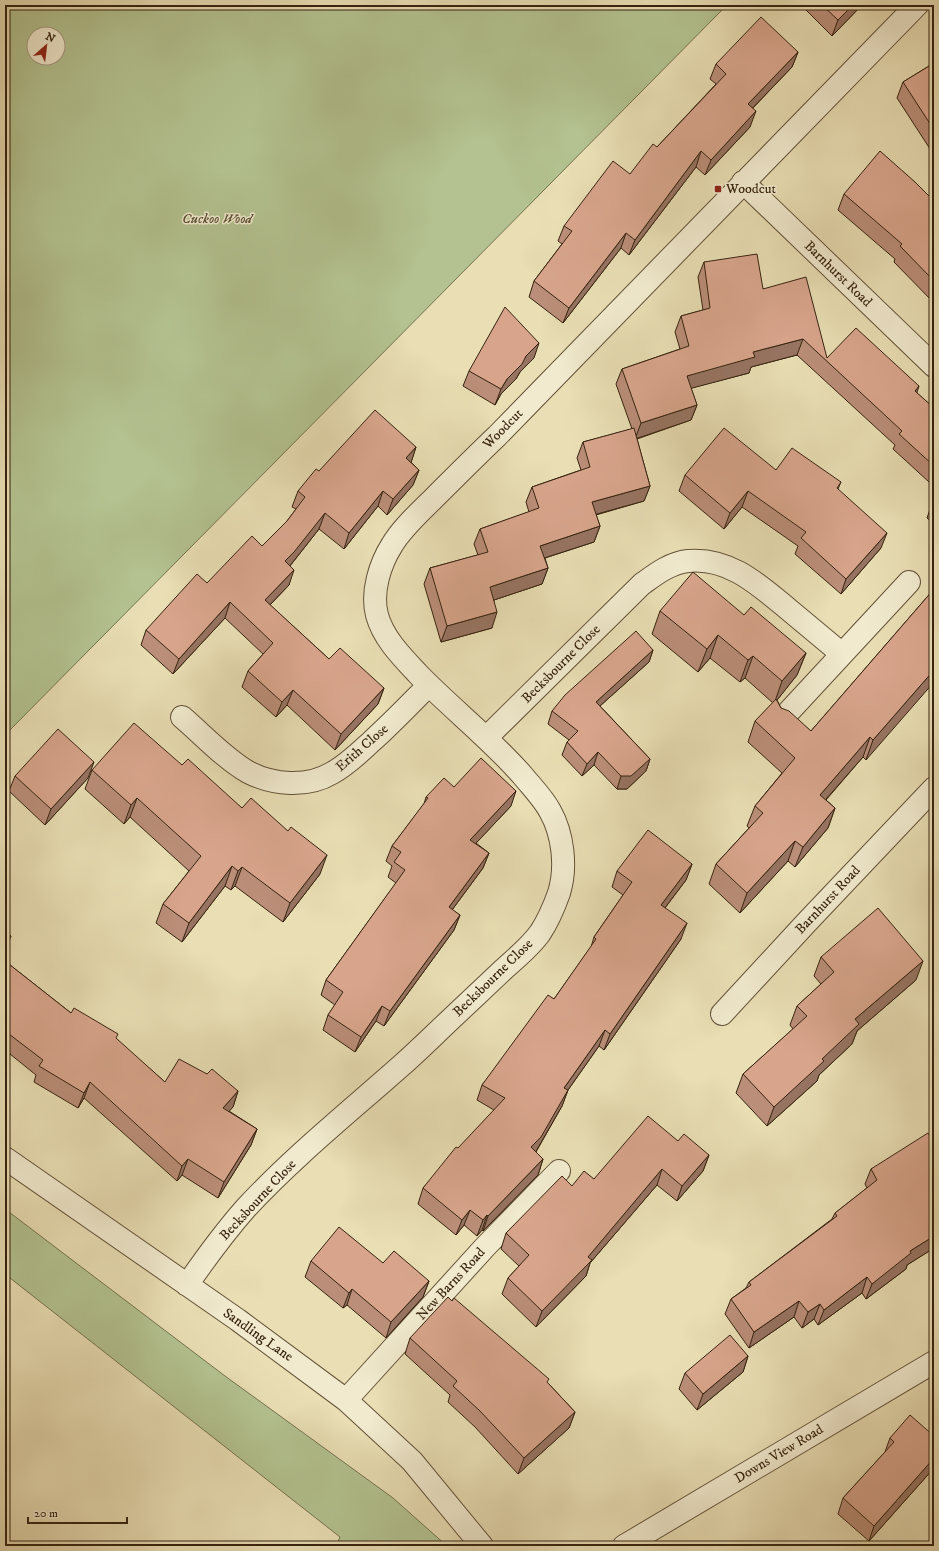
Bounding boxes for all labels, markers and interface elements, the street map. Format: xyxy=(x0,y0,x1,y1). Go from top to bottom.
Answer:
north arrow xyxy=(26,26,66,66)
text: N xyxy=(43,30,57,46)
place label: Woodcut xyxy=(725,180,777,198)
marker: Woodcut xyxy=(713,184,723,194)
park label: Cuckoo Wood xyxy=(182,210,254,228)
street label: Barnhurst Road xyxy=(800,237,876,311)
street label: Woodcut xyxy=(478,405,527,454)
street label: Becksbourne Close xyxy=(518,621,604,707)
street label: Erith Close xyxy=(332,720,392,776)
street label: Barnhurst Road xyxy=(792,862,864,938)
street label: Becksbourne Close xyxy=(449,935,537,1021)
street label: Becksbourne Close xyxy=(216,1156,300,1244)
street label: New Barns Road xyxy=(413,1244,489,1324)
street label: Sandling Lane xyxy=(219,1304,297,1366)
street label: Downs View Road xyxy=(731,1420,827,1488)
scale bar xyxy=(28,1499,127,1525)
text: 20 m xyxy=(34,1506,58,1521)

